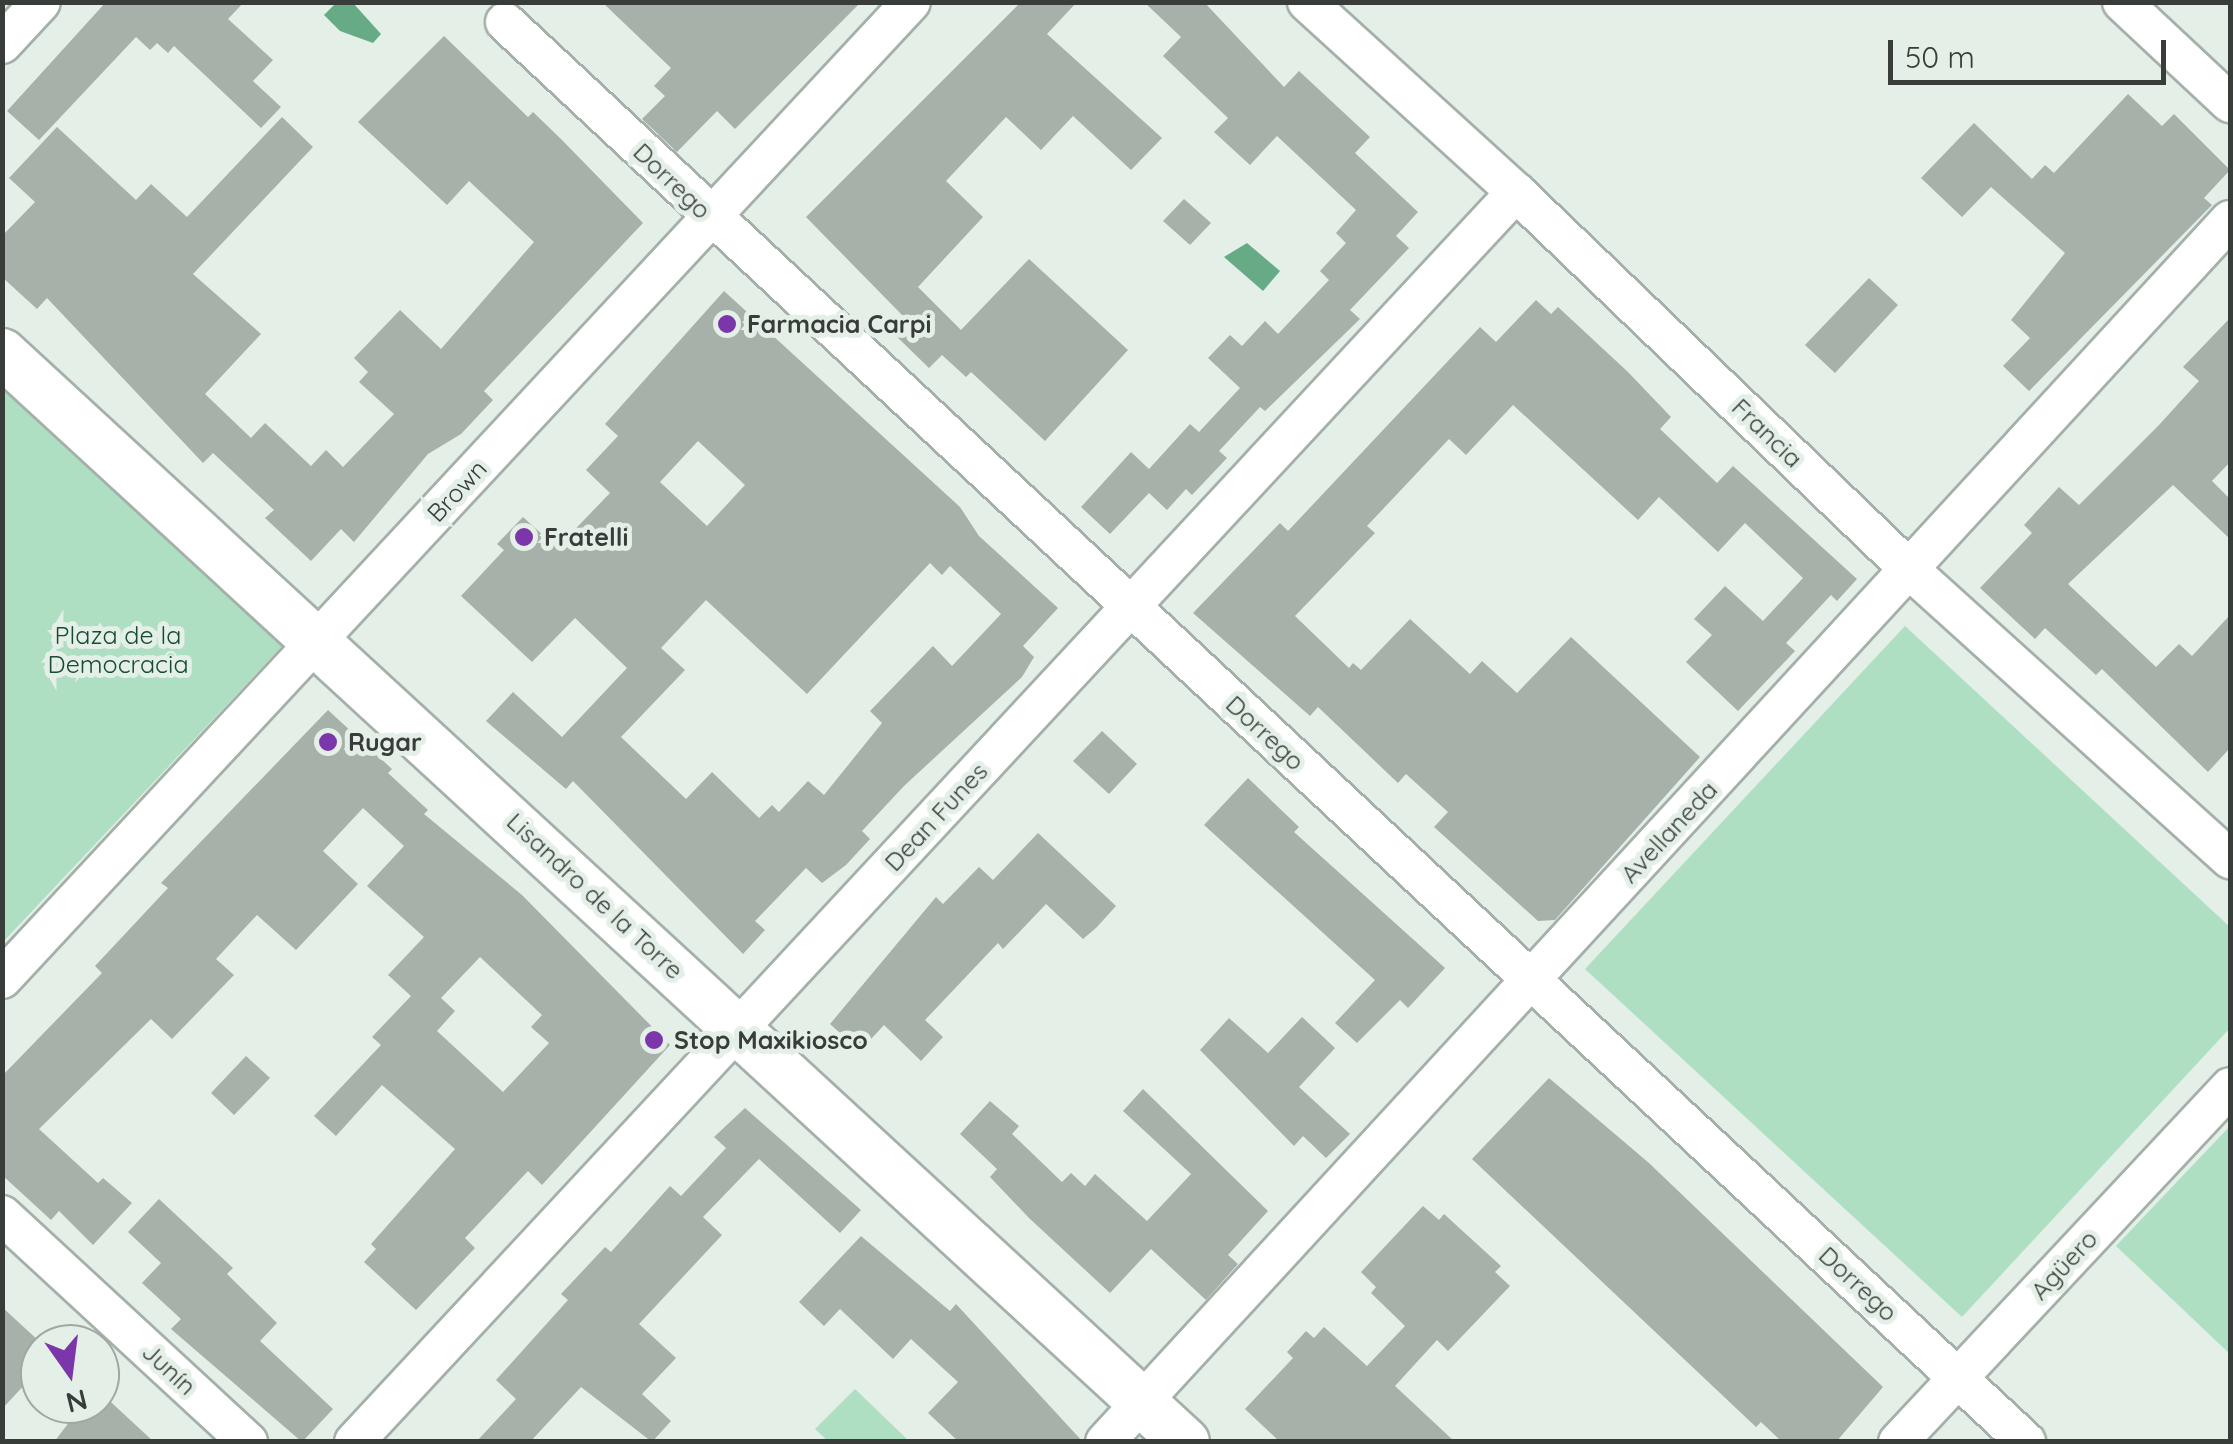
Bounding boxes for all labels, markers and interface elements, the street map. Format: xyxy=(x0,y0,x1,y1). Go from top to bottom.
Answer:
scale bar xyxy=(1893,20,2170,82)
text: 50 m xyxy=(1905,38,1975,76)
street label: Dorrego xyxy=(627,137,717,225)
place label: Farmacia Carpi xyxy=(747,309,931,339)
marker: Farmacia Carpi xyxy=(716,313,738,335)
street label: Francia xyxy=(1726,392,1808,474)
street label: Brown xyxy=(421,454,493,528)
place label: Fratelli xyxy=(544,522,628,552)
marker: Fratelli xyxy=(513,526,535,548)
park label: Plaza de la Democracia xyxy=(47,621,189,680)
street label: Dorrego xyxy=(1220,689,1310,777)
place label: Rugar xyxy=(348,727,422,757)
marker: Rugar xyxy=(317,731,339,753)
street label: Dean Funes xyxy=(878,757,994,877)
street label: Avellaneda xyxy=(1614,775,1724,889)
street label: Lisandro de la Torre xyxy=(501,807,689,985)
place label: Stop Maxikiosco xyxy=(674,1025,868,1055)
marker: Stop Maxikiosco xyxy=(643,1029,665,1051)
street label: Agüero xyxy=(2024,1224,2104,1306)
street label: Dorrego xyxy=(1813,1240,1903,1328)
north arrow xyxy=(20,1324,120,1424)
street label: Junín xyxy=(136,1337,202,1401)
text: N xyxy=(63,1382,91,1421)

